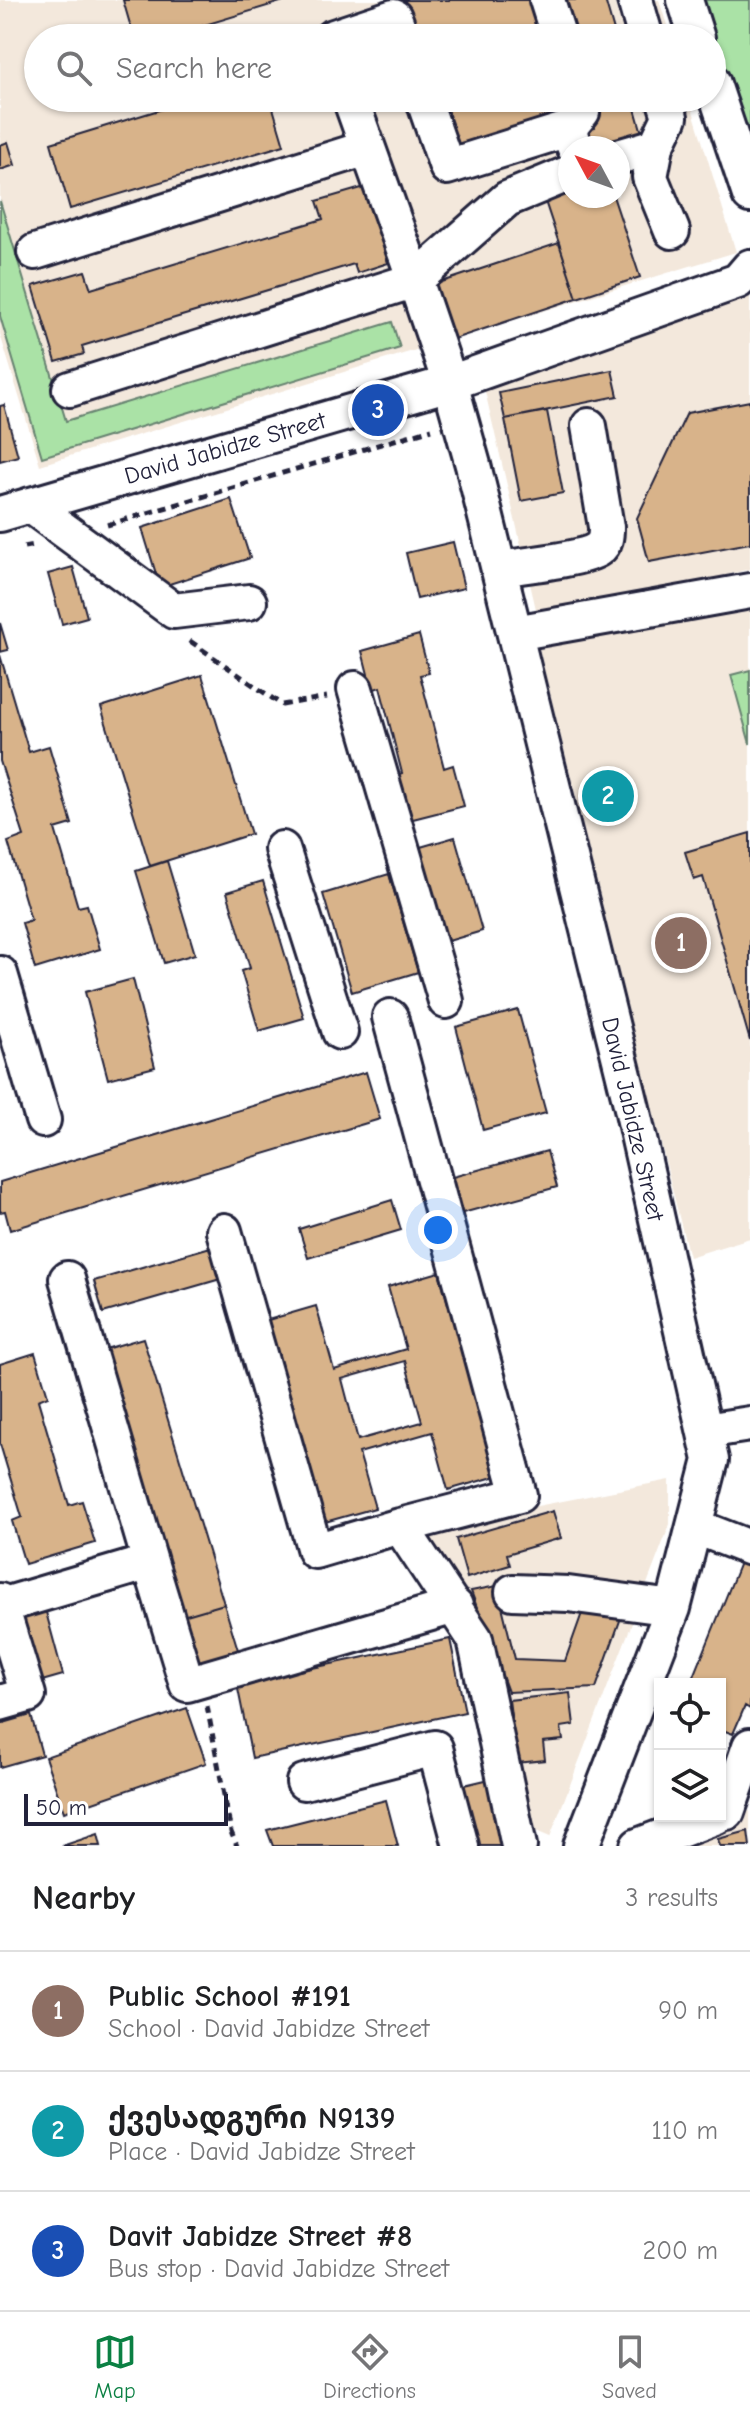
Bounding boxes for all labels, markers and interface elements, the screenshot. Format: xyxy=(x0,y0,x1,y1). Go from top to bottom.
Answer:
search box xyxy=(24,24,726,112)
icon: search xyxy=(52,46,96,90)
text: Search here xyxy=(116,51,272,86)
north arrow xyxy=(558,136,630,208)
pin: 3 xyxy=(352,380,404,440)
street label: David Jabidze Street xyxy=(121,406,330,490)
pin: 2 xyxy=(582,766,634,826)
pin: 1 xyxy=(655,913,707,973)
street label: David Jabidze Street xyxy=(596,1014,670,1225)
your location xyxy=(418,1210,458,1250)
map controls xyxy=(654,1678,726,1822)
button: locate xyxy=(654,1678,726,1750)
button: layers xyxy=(654,1750,726,1822)
scale bar xyxy=(24,1790,228,1826)
text: 50 m xyxy=(36,1795,87,1821)
text: Nearby xyxy=(32,1878,135,1918)
text: 3 results xyxy=(625,1883,718,1913)
text: Public School #191 xyxy=(108,1979,351,2014)
text: 1 xyxy=(53,1996,63,2026)
text: 90 m xyxy=(658,1996,718,2026)
text: School · David Jabidze Street xyxy=(108,2014,429,2044)
text: ქვესადგური N9139 xyxy=(108,2101,395,2136)
text: 2 xyxy=(52,2116,64,2146)
text: 110 m xyxy=(651,2116,718,2146)
text: Place · David Jabidze Street xyxy=(108,2137,415,2167)
text: Davit Jabidze Street #8 xyxy=(108,2219,412,2254)
text: 3 xyxy=(52,2236,64,2266)
text: 200 m xyxy=(643,2236,718,2266)
text: Bus stop · David Jabidze Street xyxy=(108,2254,449,2284)
tab: Map xyxy=(93,2330,137,2404)
tab: Directions xyxy=(323,2330,416,2404)
tab: Saved xyxy=(602,2330,657,2404)

